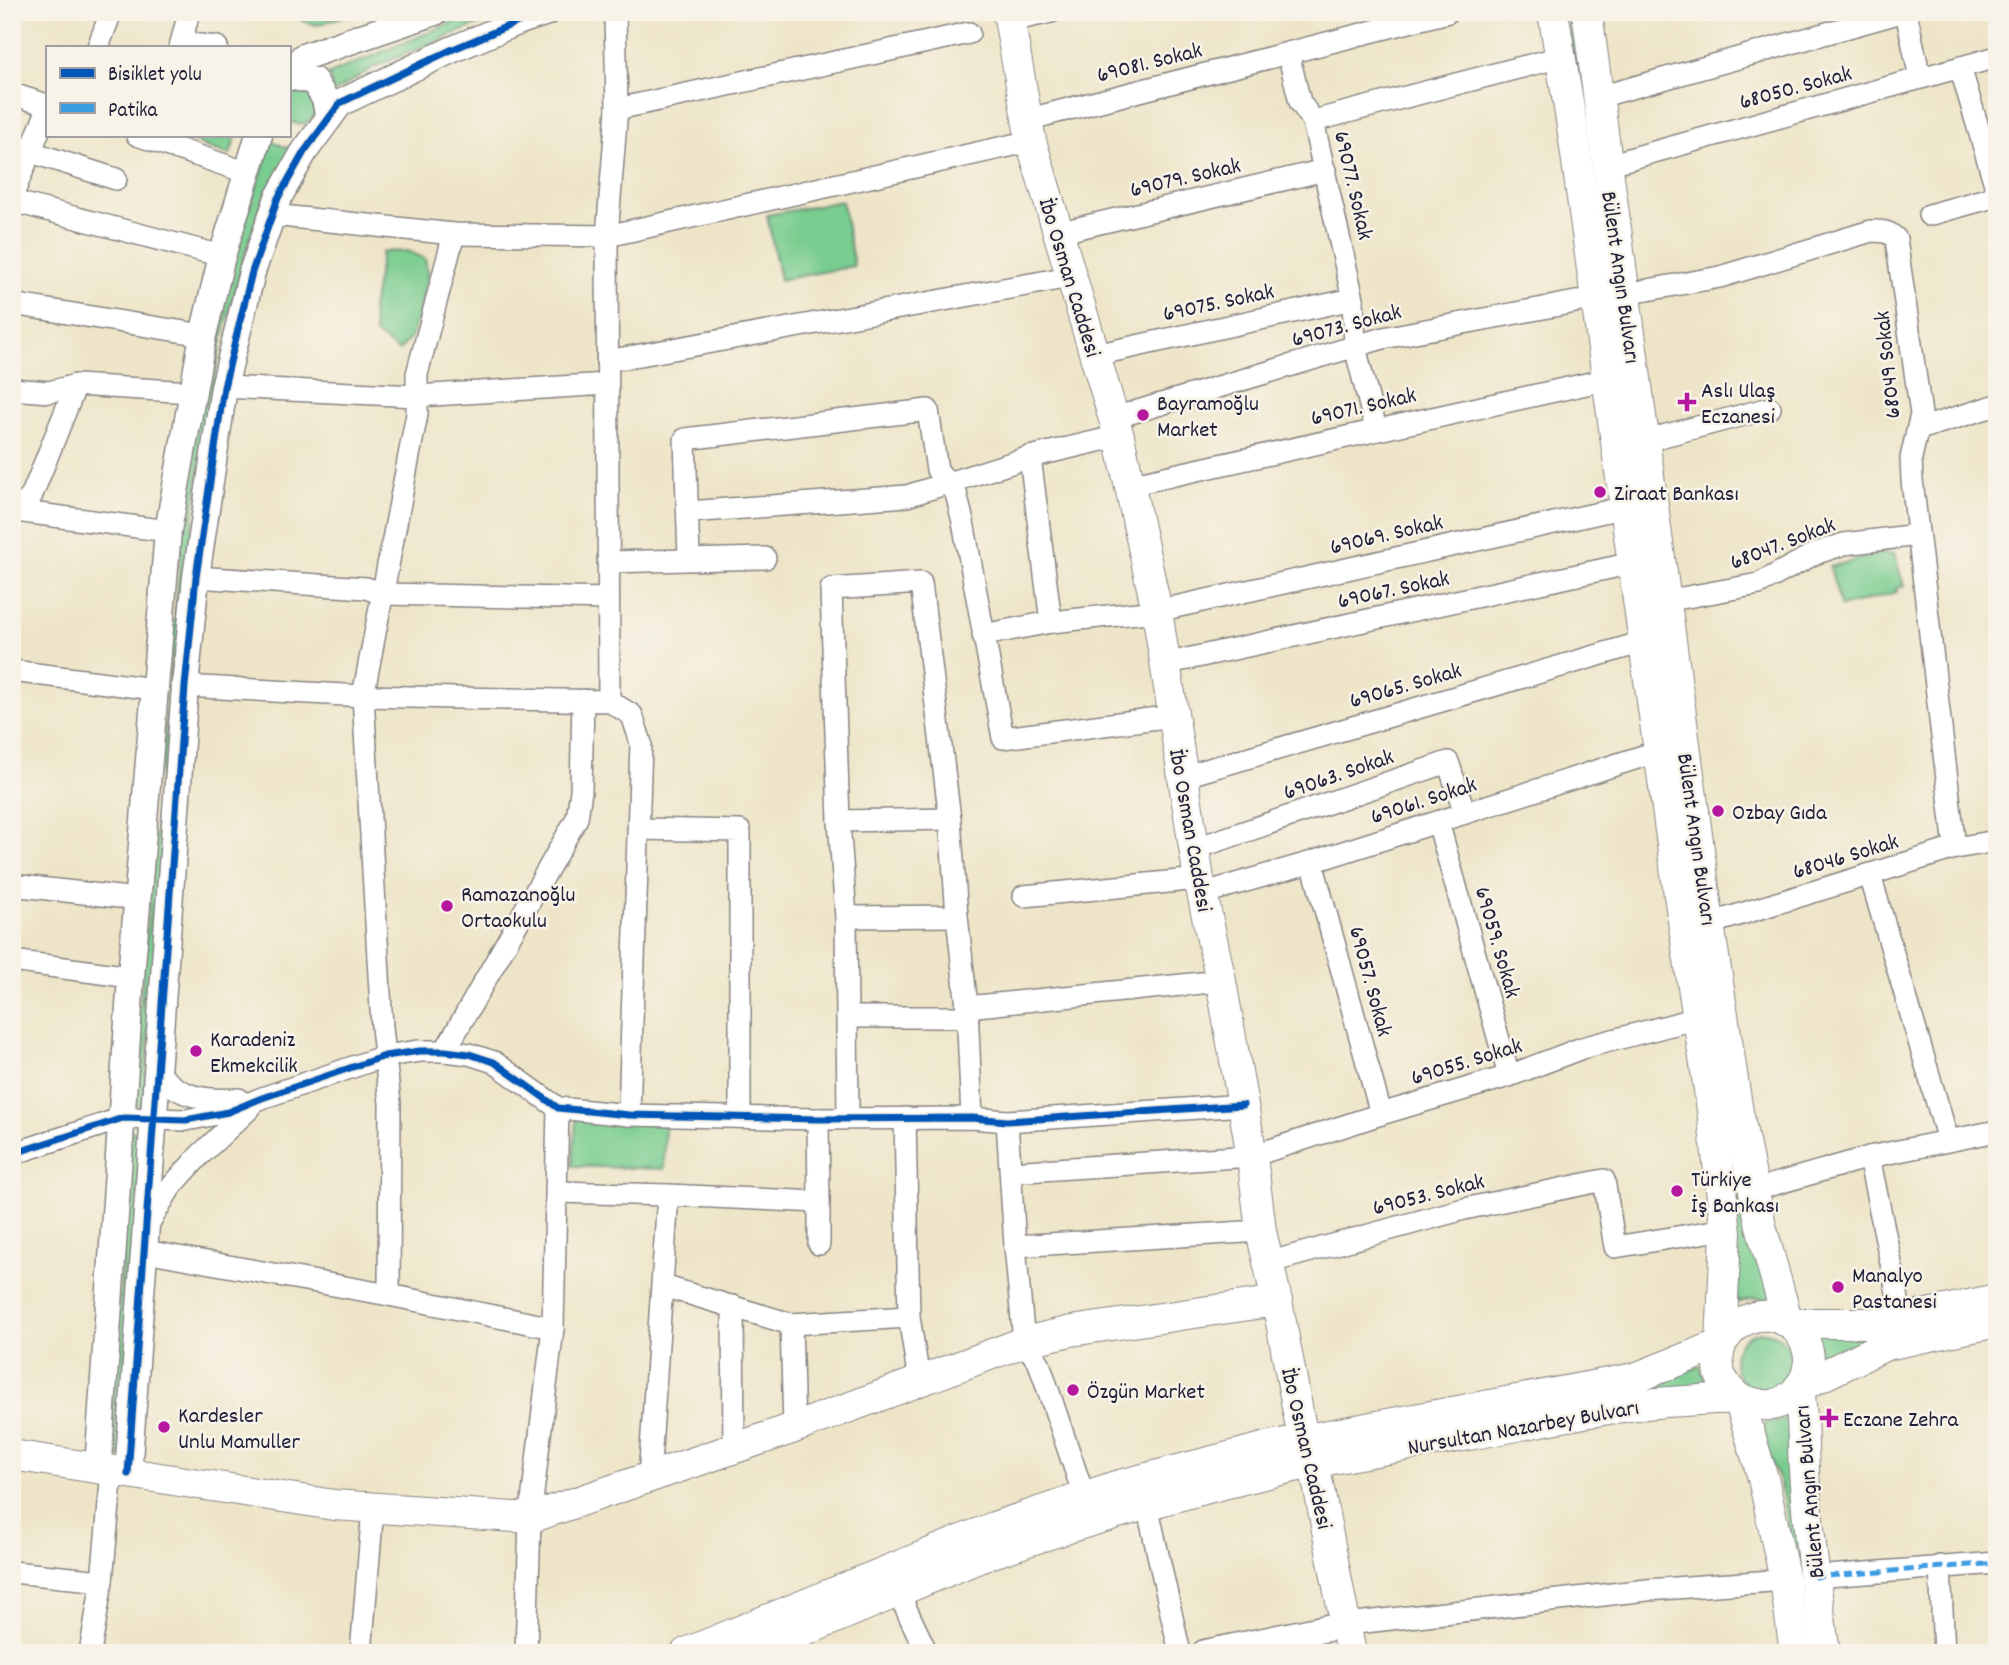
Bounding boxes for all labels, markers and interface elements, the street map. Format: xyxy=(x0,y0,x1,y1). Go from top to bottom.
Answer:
street label: 69081. Sokak xyxy=(1094,35,1206,93)
legend xyxy=(46,46,290,136)
street label: 68050. Sokak xyxy=(1736,59,1856,120)
text: Bisiklet yolu xyxy=(108,61,202,91)
text: Patika xyxy=(108,97,159,127)
street label: 69077. Sokak xyxy=(1323,128,1380,244)
street label: 69079. Sokak xyxy=(1127,151,1244,208)
street label: Bülent Angın Bulvarı xyxy=(1590,189,1647,366)
street label: İbo Osman Caddesi xyxy=(1028,194,1108,362)
street label: 69075. Sokak xyxy=(1160,277,1277,332)
street label: 69073. Sokak xyxy=(1288,297,1406,358)
street label: 68049 Sokak xyxy=(1867,309,1912,420)
place label: Aslı Ulaş Eczanesi xyxy=(1701,376,1776,435)
street label: 69071. Sokak xyxy=(1308,380,1420,437)
place label: Bayramoğlu Market xyxy=(1157,389,1259,448)
marker: Aslı Ulaş Eczanesi xyxy=(1679,394,1695,410)
marker: Bayramoğlu Market xyxy=(1135,407,1151,423)
place label: Ziraat Bankası xyxy=(1614,479,1739,512)
marker: Ziraat Bankası xyxy=(1592,484,1608,500)
street label: 69069. Sokak xyxy=(1327,507,1447,565)
street label: 68047. Sokak xyxy=(1726,510,1841,580)
street label: 69067. Sokak xyxy=(1335,563,1453,619)
street label: 69065. Sokak xyxy=(1346,656,1466,719)
street label: 69063. Sokak xyxy=(1279,742,1399,811)
street label: İbo Osman Caddesi xyxy=(1158,746,1219,915)
street label: Bülent Angın Bulvarı xyxy=(1666,751,1723,928)
street label: 69061. Sokak xyxy=(1367,770,1481,835)
place label: Ozbay Gıda xyxy=(1732,798,1828,831)
marker: Ozbay Gıda xyxy=(1710,803,1726,819)
street label: 68046 Sokak xyxy=(1789,827,1903,890)
place label: Ramazanoğlu Ortaokulu xyxy=(461,880,575,939)
street label: 69059. Sokak xyxy=(1464,883,1527,1003)
marker: Ramazanoğlu Ortaokulu xyxy=(439,898,455,914)
street label: 69057. Sokak xyxy=(1338,923,1399,1041)
place label: Karadeniz Ekmekcilik xyxy=(210,1025,298,1084)
street label: 69055. Sokak xyxy=(1407,1031,1527,1096)
marker: Karadeniz Ekmekcilik xyxy=(188,1043,204,1059)
place label: Türkiye İş Bankası xyxy=(1691,1165,1779,1224)
street label: 69053. Sokak xyxy=(1369,1167,1488,1226)
marker: Türkiye İş Bankası xyxy=(1669,1183,1685,1199)
place label: Manalyo Pastanesi xyxy=(1852,1261,1937,1320)
marker: Manalyo Pastanesi xyxy=(1830,1279,1846,1295)
street label: İbo Osman Caddesi xyxy=(1270,1365,1339,1533)
place label: Özgün Market xyxy=(1087,1377,1205,1410)
marker: Özgün Market xyxy=(1065,1382,1081,1398)
street label: Nursultan Nazarbey Bulvarı xyxy=(1405,1393,1642,1466)
place label: Kardesler Unlu Mamuller xyxy=(178,1401,300,1460)
street label: Bülent Angın Bulvarı xyxy=(1787,1404,1835,1580)
place label: Eczane Zehra xyxy=(1843,1405,1960,1438)
marker: Eczane Zehra xyxy=(1821,1410,1837,1426)
marker: Kardesler Unlu Mamuller xyxy=(156,1419,172,1435)

